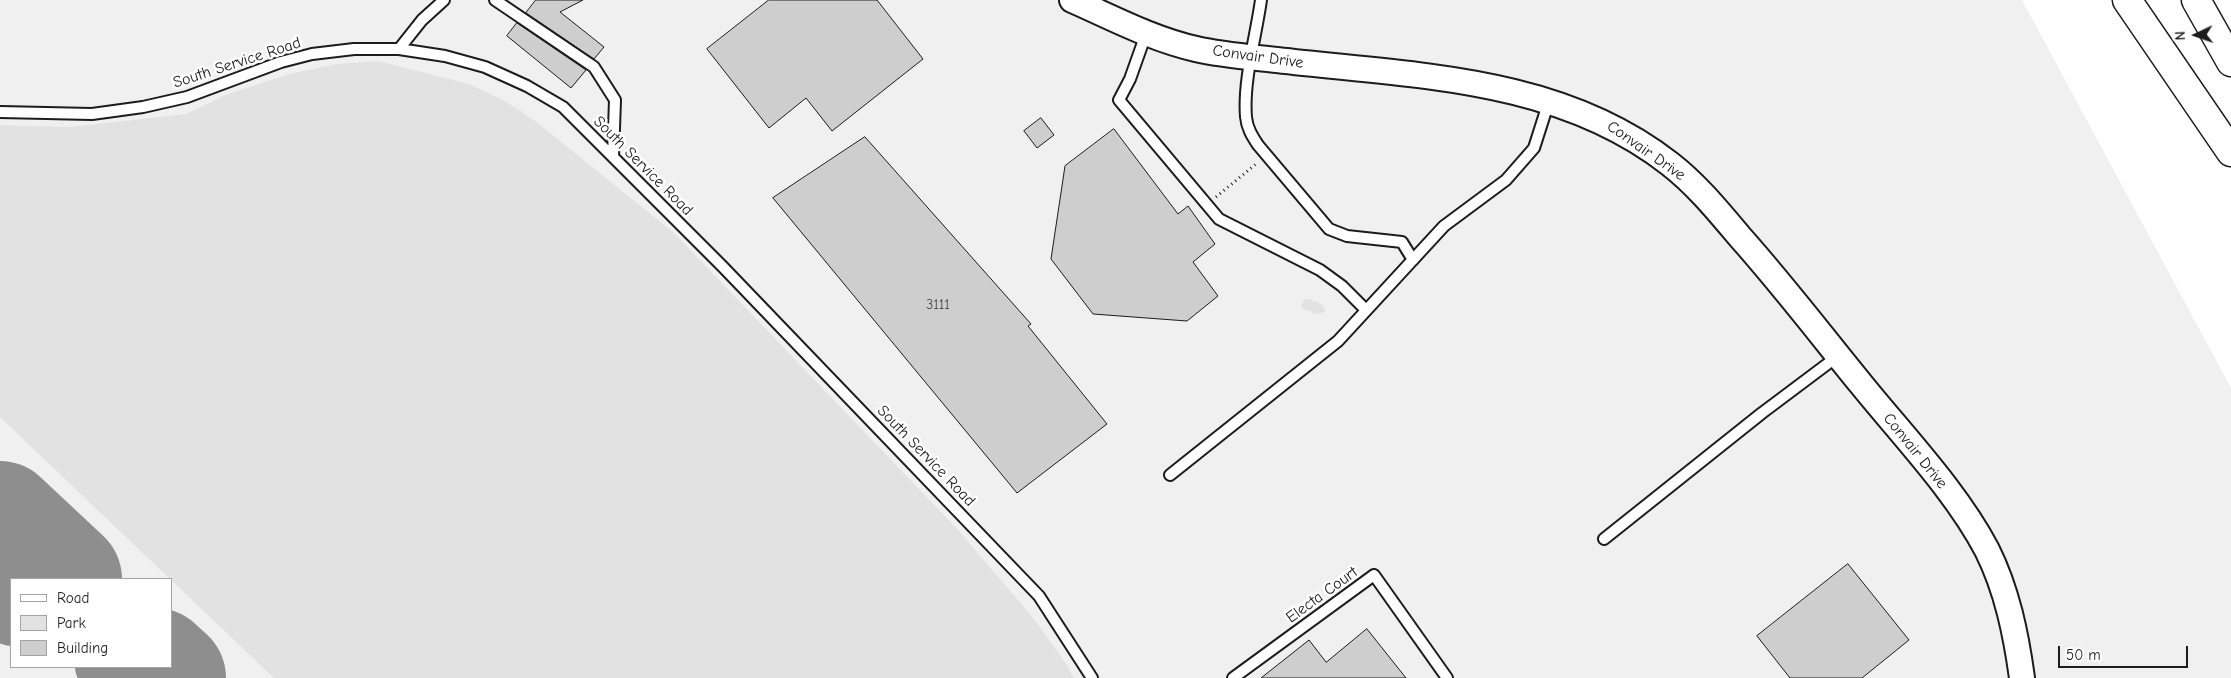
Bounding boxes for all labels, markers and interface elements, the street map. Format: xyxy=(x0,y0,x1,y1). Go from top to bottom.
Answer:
north arrow xyxy=(2171,10,2221,60)
text: N xyxy=(2172,31,2189,41)
street label: South Service Road xyxy=(171,33,303,93)
street label: Convair Drive xyxy=(1211,41,1305,73)
street label: South Service Road xyxy=(589,112,697,220)
street label: Convair Drive xyxy=(1603,117,1689,185)
house number: 3111 xyxy=(926,297,950,313)
street label: South Service Road xyxy=(873,401,979,511)
street label: Convair Drive xyxy=(1879,409,1951,493)
street label: Electa Court xyxy=(1282,563,1362,627)
legend xyxy=(10,578,172,668)
text: Road xyxy=(57,589,89,607)
text: Park xyxy=(57,614,86,632)
scale bar xyxy=(2061,636,2191,668)
text: Building xyxy=(57,639,108,657)
text: 50 m xyxy=(2066,646,2101,664)

